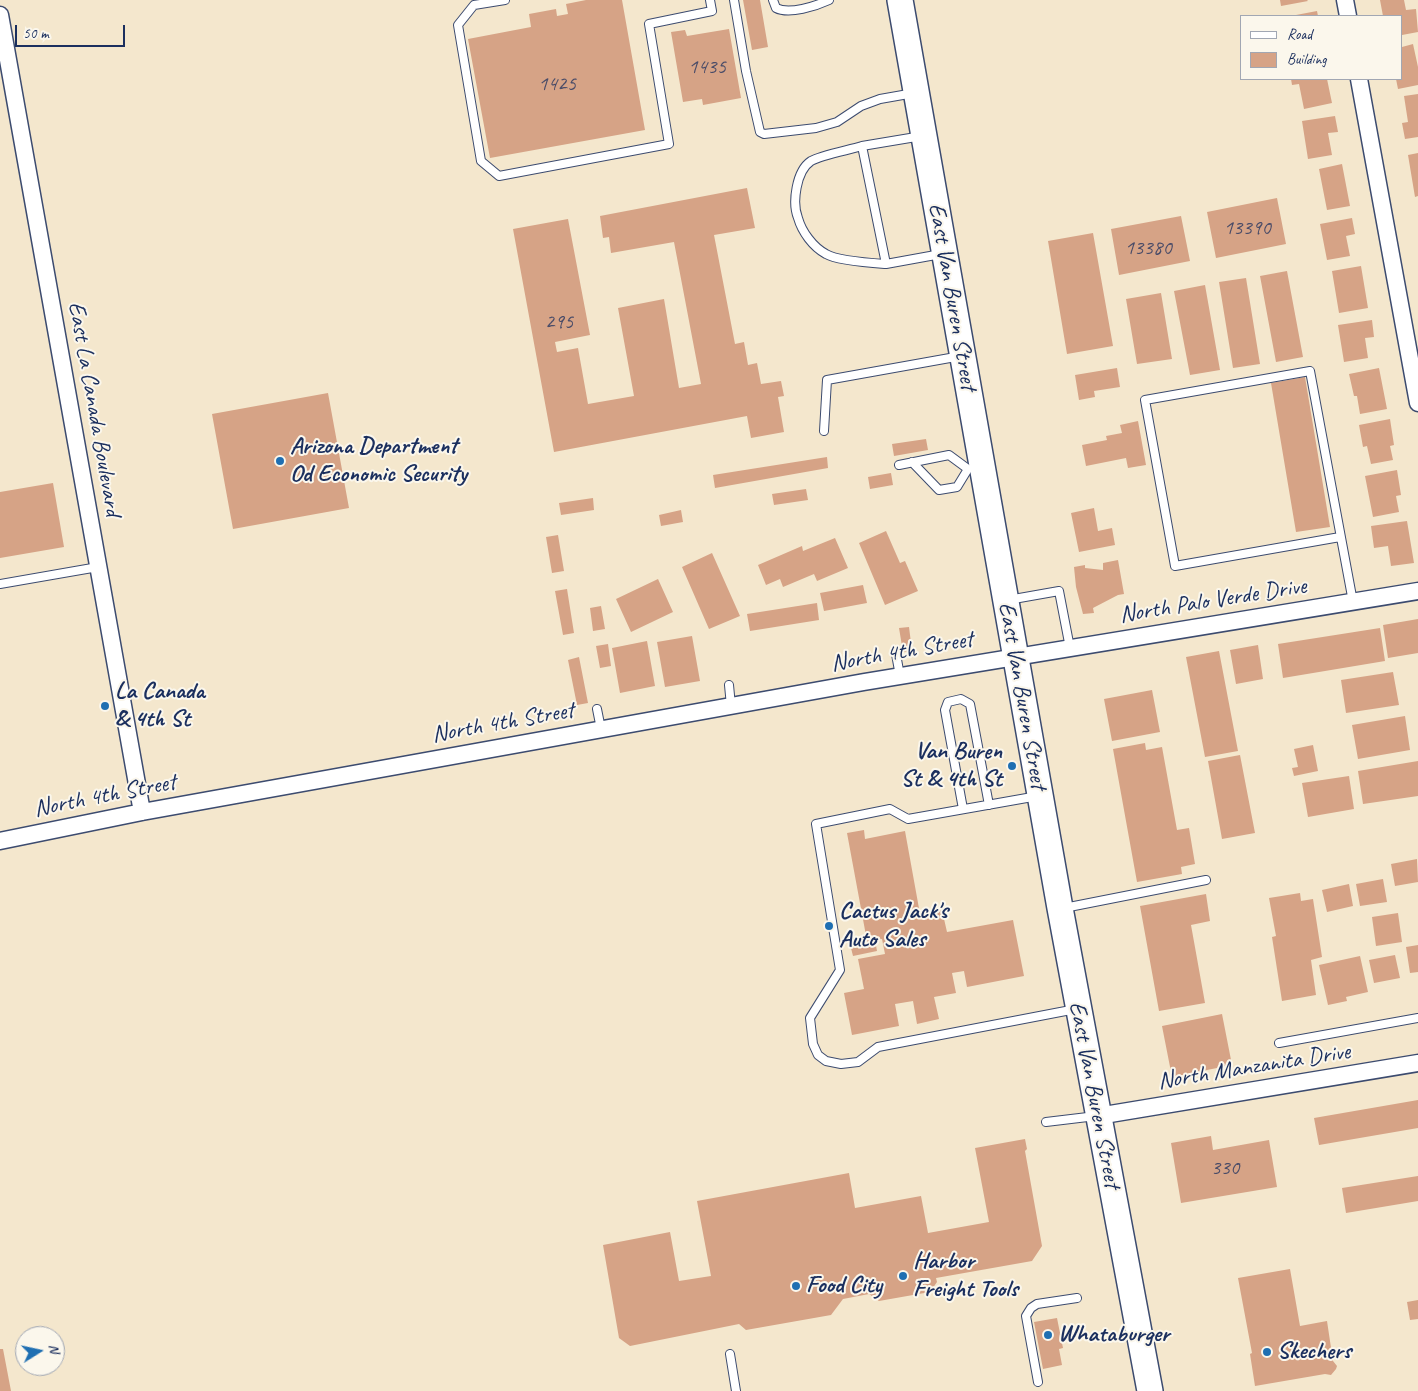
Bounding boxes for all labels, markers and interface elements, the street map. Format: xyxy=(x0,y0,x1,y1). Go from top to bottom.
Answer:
scale bar xyxy=(18,15,128,47)
legend xyxy=(1240,15,1403,80)
text: 50 m xyxy=(23,24,49,43)
text: Road xyxy=(1287,25,1312,44)
text: Building xyxy=(1287,50,1326,69)
house number: 1435 xyxy=(688,54,726,80)
house number: 1425 xyxy=(538,71,576,97)
street label: East Van Buren Street xyxy=(921,201,983,393)
house number: 13390 xyxy=(1223,215,1271,241)
house number: 13380 xyxy=(1124,235,1172,261)
street label: East La Canada Boulevard xyxy=(61,300,127,518)
house number: 295 xyxy=(545,309,573,335)
place label: Arizona Department Od Economic Security xyxy=(290,433,467,489)
marker: Arizona Department Od Economic Security xyxy=(274,455,286,467)
street label: North Palo Verde Drive xyxy=(1118,572,1308,630)
street label: East Van Buren Street xyxy=(991,600,1053,792)
street label: North 4th Street xyxy=(829,625,975,679)
place label: La Canada & 4th St xyxy=(115,678,204,734)
street label: North 4th Street xyxy=(430,696,576,750)
marker: La Canada & 4th St xyxy=(99,700,111,712)
place label: Van Buren St & 4th St xyxy=(901,738,1002,794)
marker: Van Buren St & 4th St xyxy=(1006,760,1018,772)
street label: North 4th Street xyxy=(32,768,178,824)
place label: Cactus Jack's Auto Sales xyxy=(839,898,948,954)
marker: Cactus Jack's Auto Sales xyxy=(823,920,835,932)
street label: East Van Buren Street xyxy=(1062,999,1126,1191)
street label: North Manzanita Drive xyxy=(1156,1038,1352,1096)
house number: 330 xyxy=(1211,1155,1239,1181)
place label: Harbor Freight Tools xyxy=(913,1248,1018,1304)
marker: Harbor Freight Tools xyxy=(897,1270,909,1282)
place label: Food City xyxy=(806,1272,882,1300)
marker: Food City xyxy=(790,1280,802,1292)
place label: Whataburger xyxy=(1058,1321,1169,1349)
north arrow xyxy=(15,1326,65,1376)
marker: Whataburger xyxy=(1042,1329,1054,1341)
place label: Skechers xyxy=(1277,1338,1351,1366)
text: N xyxy=(45,1343,63,1354)
marker: Skechers xyxy=(1261,1346,1273,1358)

